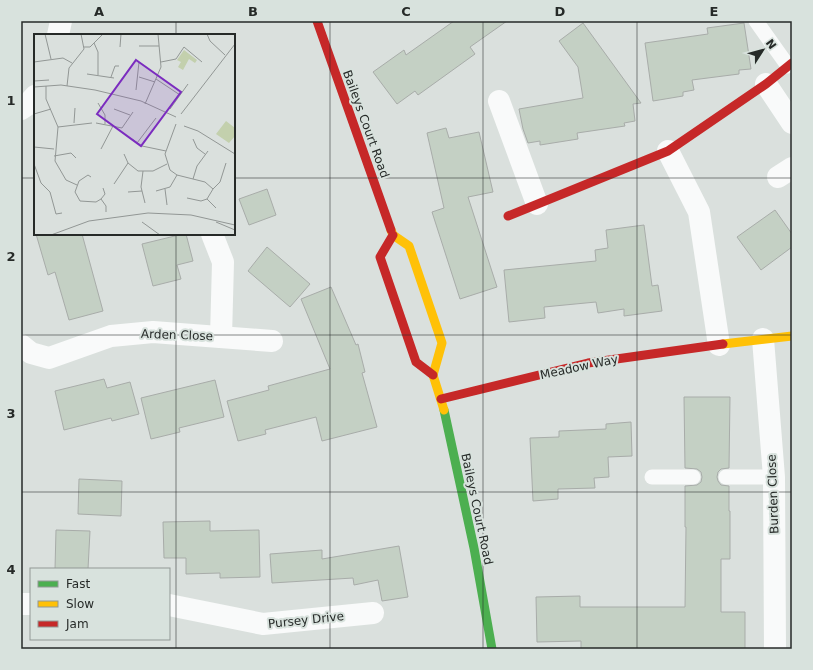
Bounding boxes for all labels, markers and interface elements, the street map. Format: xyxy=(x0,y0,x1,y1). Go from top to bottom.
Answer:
text: A xyxy=(94,4,104,19)
text: B xyxy=(248,4,258,19)
text: C xyxy=(401,4,411,19)
text: D xyxy=(555,4,566,19)
text: E xyxy=(710,4,718,19)
north arrow xyxy=(743,30,783,70)
inset map xyxy=(34,34,235,235)
text: N xyxy=(763,37,779,52)
street label: Baileys Court Road xyxy=(340,68,392,180)
text: 1 xyxy=(6,93,16,108)
text: 2 xyxy=(6,249,16,264)
street label: Arden Close xyxy=(141,327,213,343)
street label: Meadow Way xyxy=(539,352,619,382)
text: 3 xyxy=(6,406,16,421)
street label: Baileys Court Road xyxy=(458,452,496,566)
street label: Burden Close xyxy=(765,454,781,534)
text: 4 xyxy=(6,562,16,577)
legend xyxy=(30,568,170,640)
text: Fast xyxy=(66,577,90,591)
text: Slow xyxy=(66,597,94,611)
street label: Pursey Drive xyxy=(267,609,345,631)
text: Jam xyxy=(65,617,89,631)

